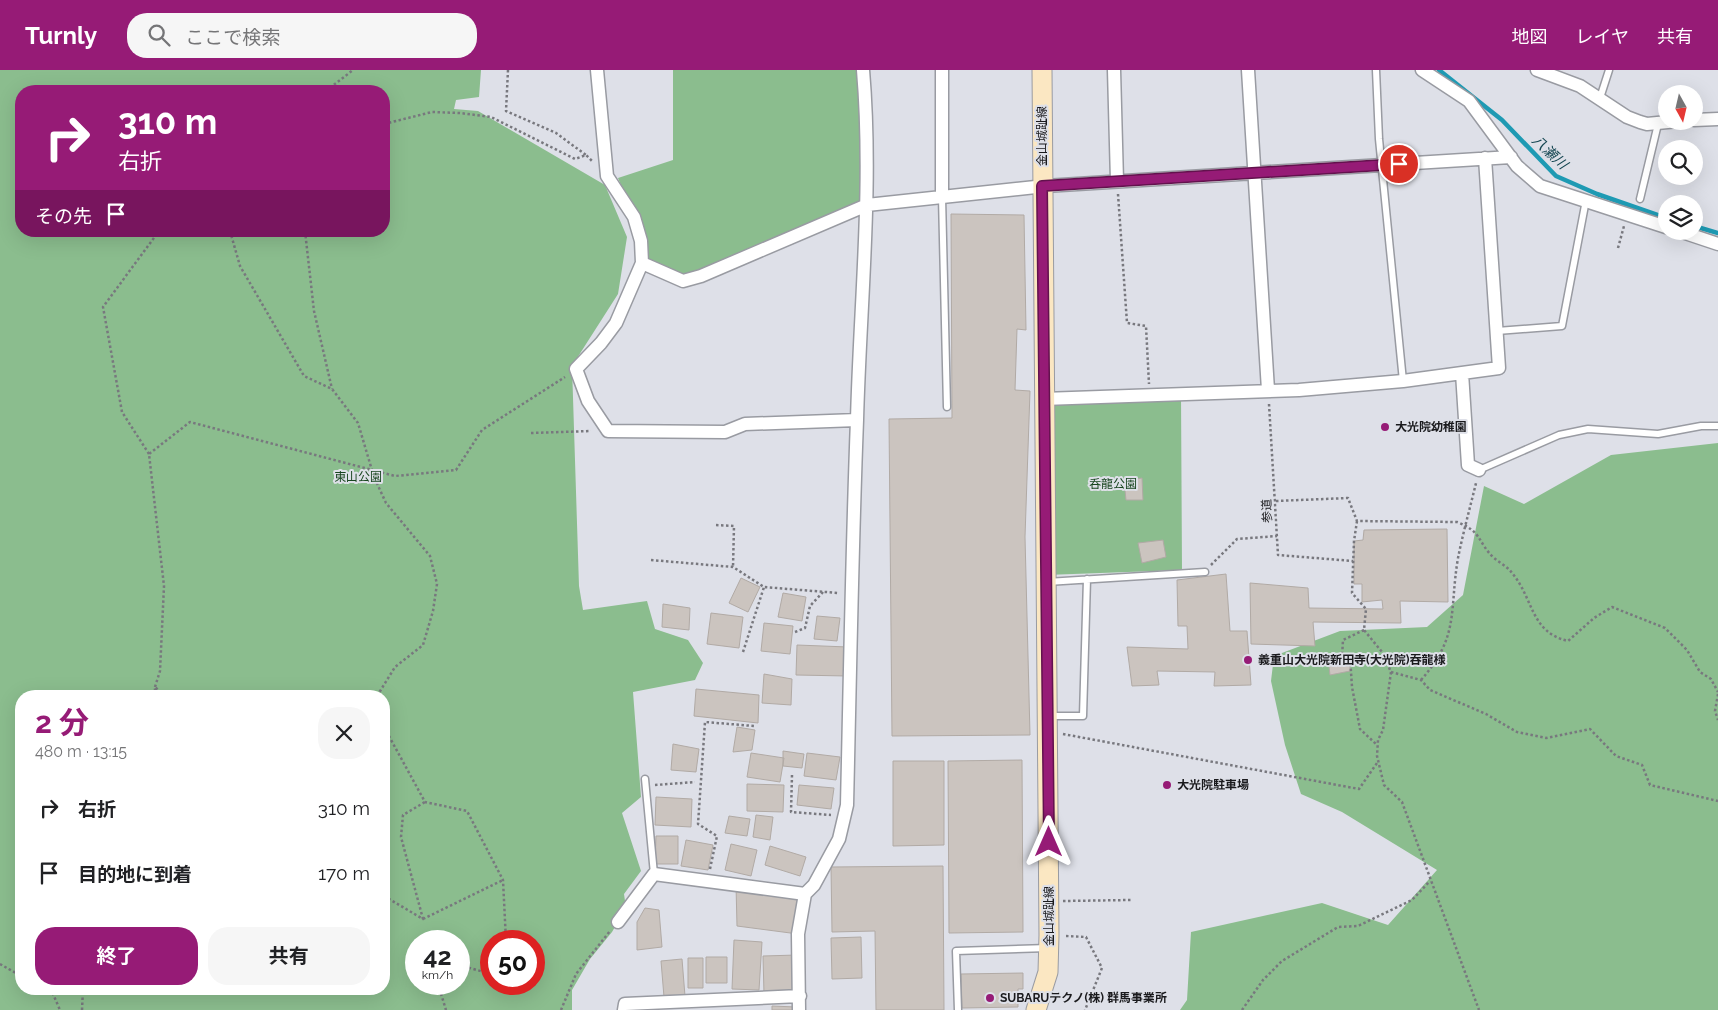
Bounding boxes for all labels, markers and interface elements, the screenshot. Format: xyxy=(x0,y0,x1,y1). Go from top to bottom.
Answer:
search box xyxy=(127,13,477,58)
text: Turnly xyxy=(25,21,97,50)
icon: search xyxy=(145,21,173,49)
text: ここで検索 xyxy=(185,26,280,48)
text: 地図 xyxy=(1512,26,1548,47)
text: レイヤ xyxy=(1576,26,1629,47)
text: 共有 xyxy=(1657,26,1693,47)
north arrow xyxy=(1658,85,1702,130)
map controls xyxy=(1658,85,1703,240)
text: 310 m xyxy=(118,101,217,142)
icon: right xyxy=(35,105,100,170)
street label: 金山城趾線 xyxy=(1035,106,1049,166)
water label: 八瀬川 xyxy=(1529,132,1572,174)
button: search xyxy=(1658,140,1703,185)
pin xyxy=(1378,143,1420,185)
text: 右折 xyxy=(118,148,162,174)
icon: arrive xyxy=(1385,150,1413,178)
button: layers xyxy=(1658,195,1703,240)
icon: arrive xyxy=(102,200,130,228)
text: その先 xyxy=(35,205,92,227)
place label: 大光院幼稚園 xyxy=(1395,420,1467,434)
marker: 大光院幼稚園 xyxy=(1379,421,1391,433)
park label: 東山公園 xyxy=(334,470,382,484)
park label: 呑龍公園 xyxy=(1089,477,1137,491)
street label: 参道 xyxy=(1260,499,1274,523)
place label: 義重山大光院新田寺(大光院)吞龍様 xyxy=(1258,653,1445,667)
marker: 義重山大光院新田寺(大光院)吞龍様 xyxy=(1242,654,1254,666)
text: 2 分 xyxy=(35,705,89,740)
button: close xyxy=(318,707,370,759)
text: 480 m · 13:15 xyxy=(35,742,127,761)
place label: 大光院駐車場 xyxy=(1177,778,1249,792)
marker: 大光院駐車場 xyxy=(1161,779,1173,791)
icon: right xyxy=(35,794,63,822)
text: 310 m xyxy=(318,797,370,819)
text: 右折 xyxy=(78,798,116,820)
position arrow xyxy=(1022,815,1074,867)
icon: arrive xyxy=(35,859,63,887)
text: 170 m xyxy=(318,862,370,884)
text: 目的地に到着 xyxy=(78,863,192,885)
street label: 金山城趾線 xyxy=(1042,886,1056,946)
button: 終了 xyxy=(35,927,198,985)
button: 共有 xyxy=(208,927,370,985)
speed limit sign: 50 xyxy=(480,930,545,995)
text: 42 xyxy=(423,941,452,971)
text: km/h xyxy=(422,968,453,982)
place label: SUBARUテクノ(株) 群馬事業所 xyxy=(1000,991,1167,1005)
marker: SUBARUテクノ(株) 群馬事業所 xyxy=(984,992,996,1004)

